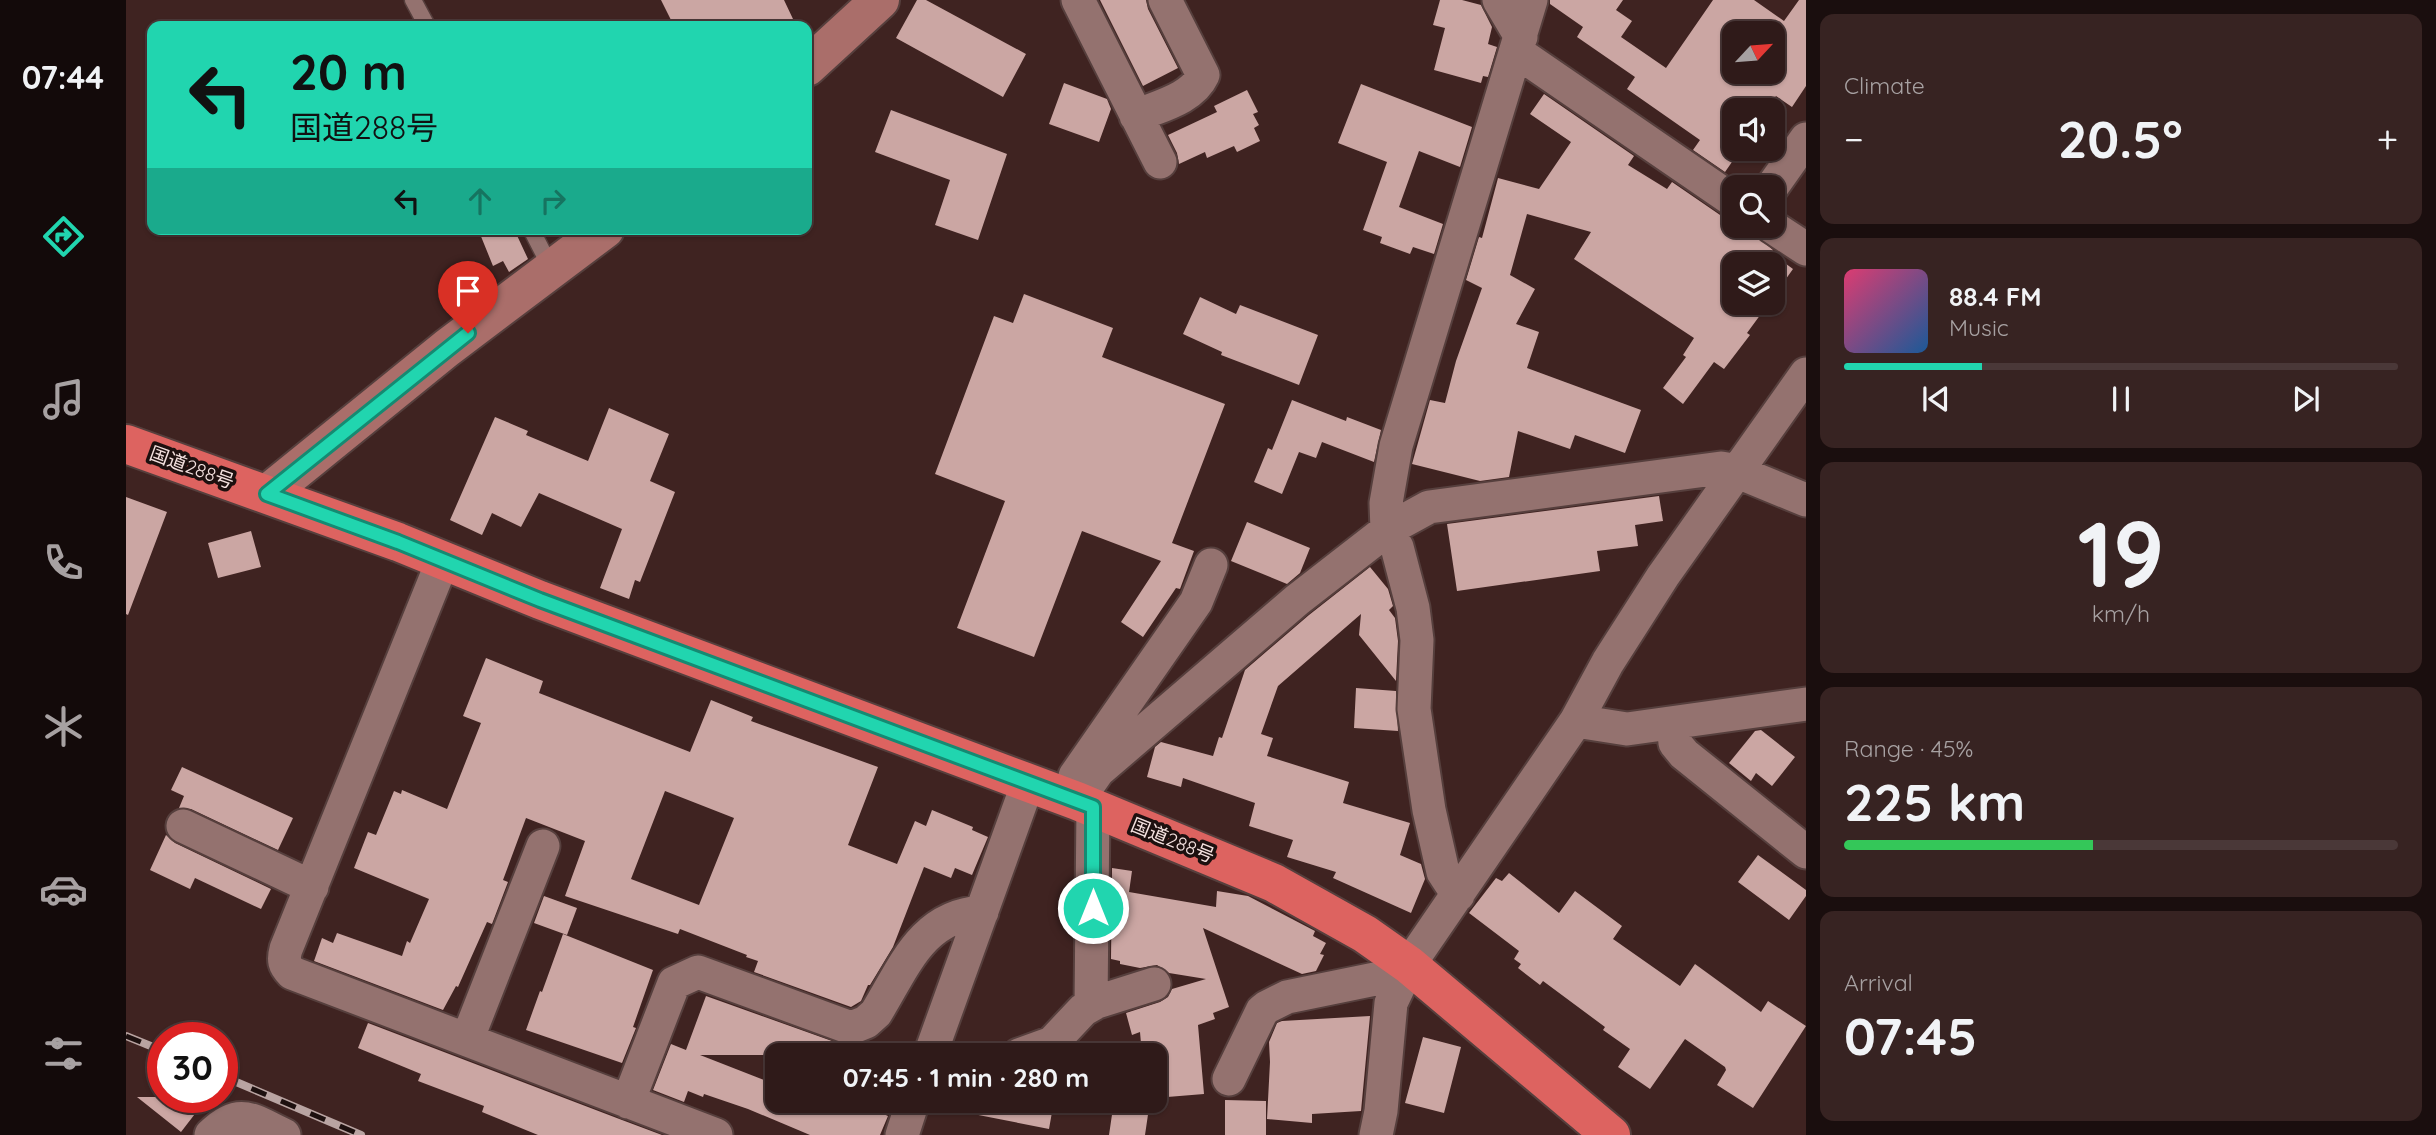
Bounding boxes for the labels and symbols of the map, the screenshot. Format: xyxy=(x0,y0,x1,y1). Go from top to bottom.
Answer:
north arrow xyxy=(1722,21,1785,84)
pin xyxy=(438,261,498,333)
street label: 国道288号 xyxy=(147,441,237,493)
street label: 国道288号 xyxy=(1128,812,1218,868)
position arrow xyxy=(1056,871,1130,945)
speed limit sign: 30 xyxy=(147,1022,238,1113)

